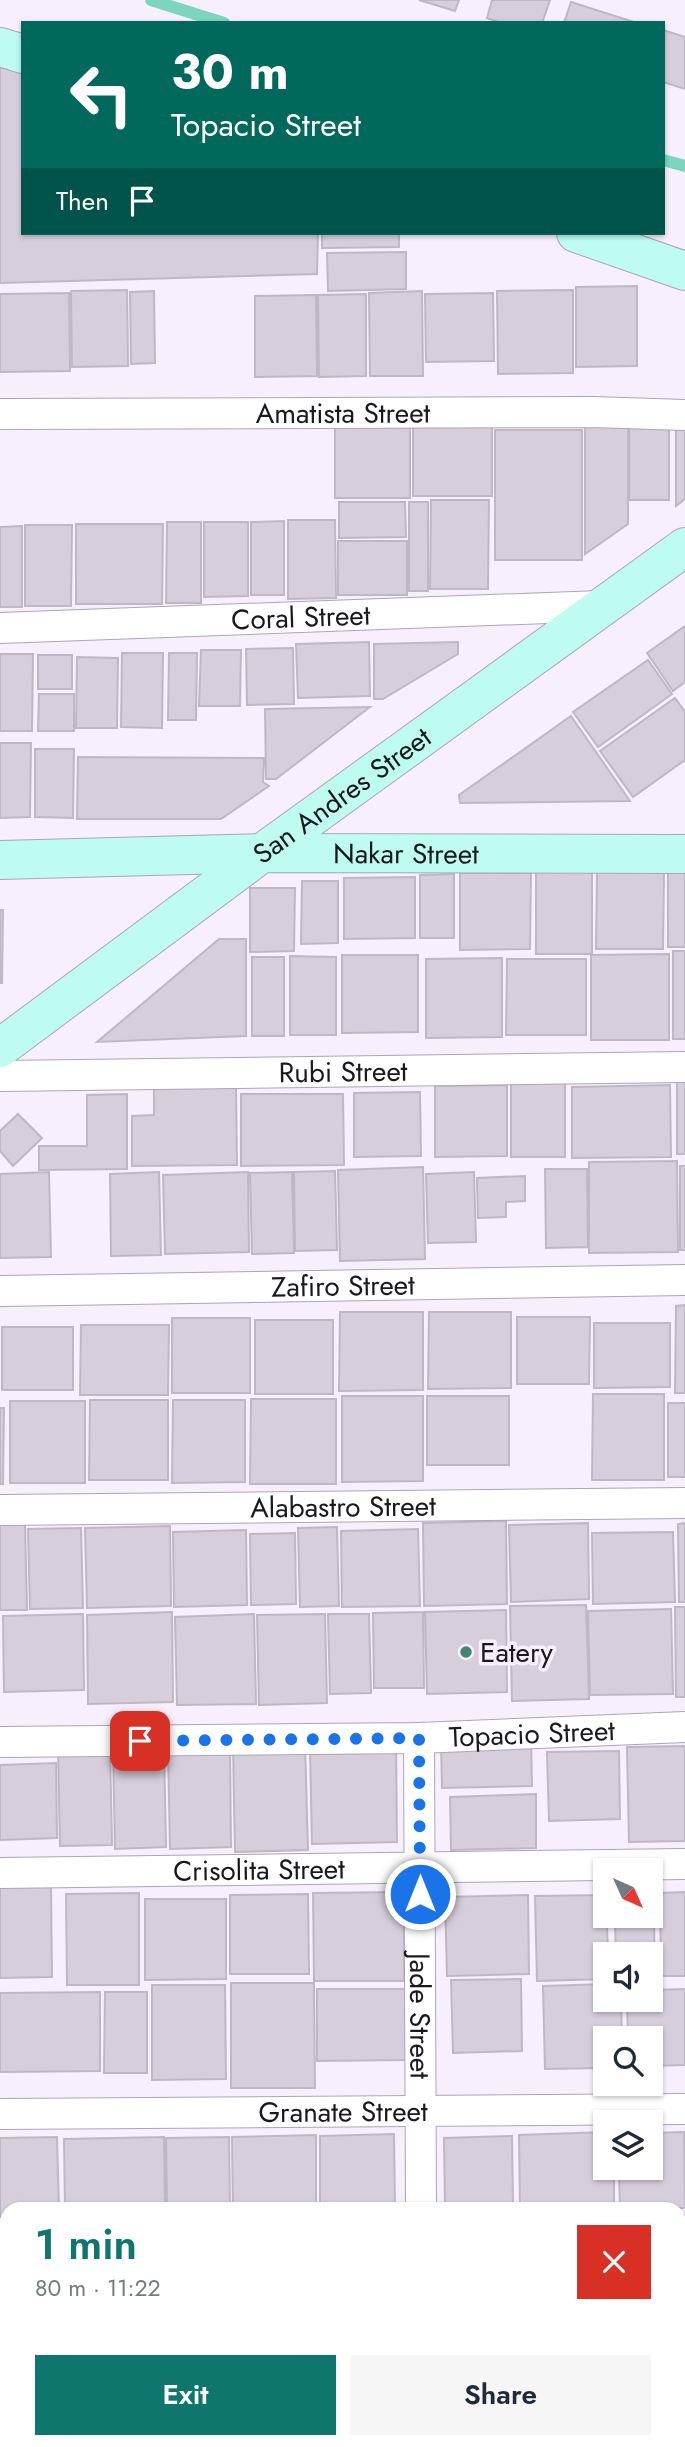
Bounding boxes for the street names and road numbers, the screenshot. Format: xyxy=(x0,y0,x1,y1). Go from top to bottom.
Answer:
street label: Amatista Street xyxy=(256,393,431,434)
street label: Coral Street xyxy=(230,594,371,641)
street label: San Andres Street xyxy=(244,717,440,874)
street label: Nakar Street xyxy=(333,833,479,875)
street label: Rubi Street xyxy=(278,1051,408,1093)
street label: Zafiro Street xyxy=(271,1264,415,1308)
street label: Alabastro Street xyxy=(250,1486,436,1528)
street label: Topacio Street xyxy=(448,1710,616,1758)
street label: Crisolita Street xyxy=(173,1848,345,1892)
street label: Jade Street xyxy=(399,1949,440,2079)
street label: Granate Street xyxy=(258,2091,428,2133)

